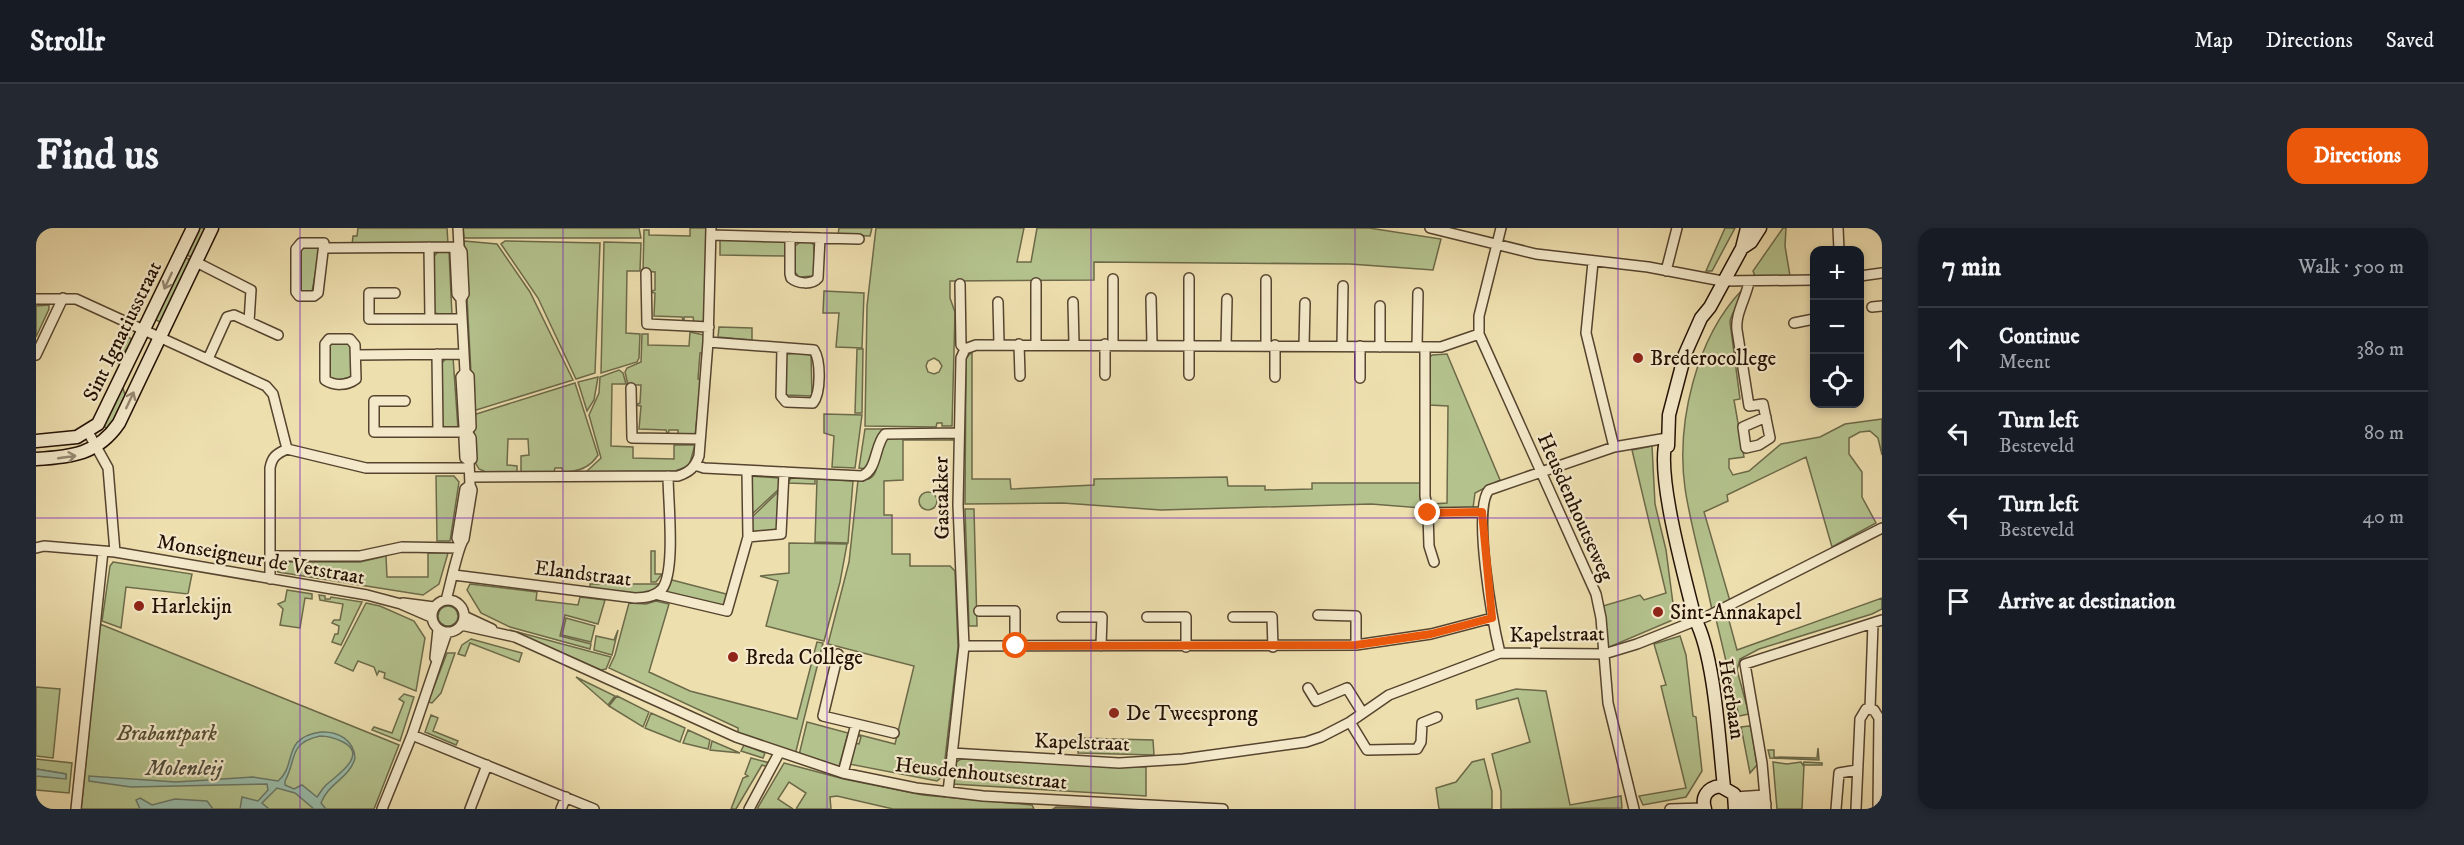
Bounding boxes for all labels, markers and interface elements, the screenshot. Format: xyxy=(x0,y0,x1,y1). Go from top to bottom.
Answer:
text: Strollr xyxy=(30,24,105,59)
text: Map xyxy=(2194,28,2233,54)
text: Directions xyxy=(2266,28,2353,54)
text: Saved xyxy=(2386,28,2434,54)
button: Directions xyxy=(2287,128,2428,184)
text: Find us xyxy=(36,130,159,182)
map controls xyxy=(1810,246,1864,408)
button: + xyxy=(1810,246,1864,300)
text: 7 min xyxy=(1942,251,2001,284)
text: Walk · 500 m xyxy=(2298,255,2404,280)
street label: Sint Ignatiusstraat xyxy=(78,257,168,406)
one-way arrow xyxy=(161,271,173,289)
button: − xyxy=(1810,300,1864,354)
text: Continue xyxy=(1999,323,2080,350)
icon: ahead xyxy=(1942,333,1975,366)
text: 380 m xyxy=(2356,337,2404,362)
place label: Brederocollege xyxy=(1650,346,1777,372)
text: Meent xyxy=(1999,350,2050,375)
marker: Brederocollege xyxy=(1631,351,1645,365)
button: locate xyxy=(1810,354,1864,408)
one-way arrow xyxy=(125,392,137,410)
text: Turn left xyxy=(1999,407,2079,434)
icon: left xyxy=(1942,417,1975,450)
text: 80 m xyxy=(2364,421,2404,446)
street label: Heusdenhoutseweg xyxy=(1531,429,1620,586)
text: Besteveld xyxy=(1999,434,2074,459)
one-way arrow xyxy=(57,451,77,462)
street label: Gastakker xyxy=(928,456,956,540)
text: Turn left xyxy=(1999,491,2079,518)
route end xyxy=(1414,499,1440,525)
icon: left xyxy=(1942,501,1975,534)
text: 40 m xyxy=(2362,505,2404,530)
text: Besteveld xyxy=(1999,518,2074,543)
street label: Monseigneur de Vetstraat xyxy=(155,529,367,591)
street label: Elandstraat xyxy=(533,555,633,593)
icon: arrive xyxy=(1942,585,1975,618)
text: Arrive at destination xyxy=(1999,588,2176,615)
place label: Harlekijn xyxy=(151,594,232,620)
marker: Harlekijn xyxy=(132,599,146,613)
place label: Sint-Annakapel xyxy=(1670,600,1802,626)
marker: Sint-Annakapel xyxy=(1651,605,1665,619)
street label: Kapelstraat xyxy=(1509,621,1605,649)
route start xyxy=(1002,632,1028,658)
place label: Breda College xyxy=(745,645,863,671)
marker: Breda College xyxy=(726,650,740,664)
street label: Heerbaan xyxy=(1712,657,1750,741)
place label: De Tweesprong xyxy=(1126,701,1259,727)
marker: De Tweesprong xyxy=(1107,706,1121,720)
park label: Brabantpark xyxy=(116,721,217,747)
street label: Kapelstraat xyxy=(1034,728,1130,758)
street label: Heusdenhoutsestraat xyxy=(893,752,1069,796)
water label: Molenleij xyxy=(144,755,223,782)

